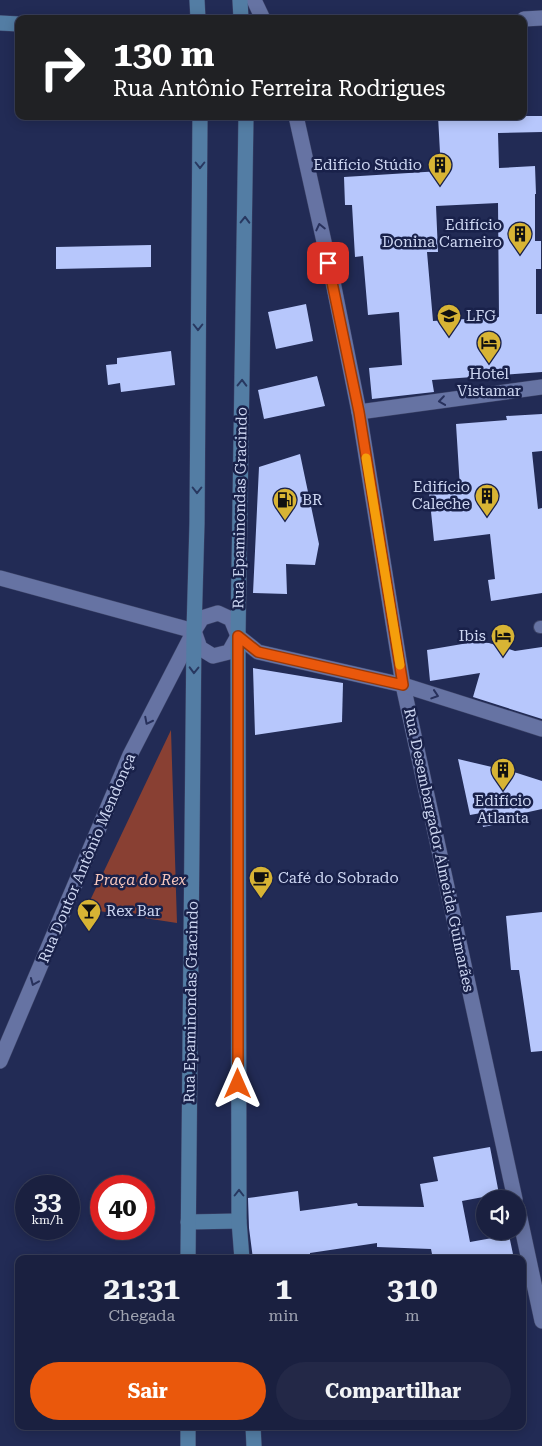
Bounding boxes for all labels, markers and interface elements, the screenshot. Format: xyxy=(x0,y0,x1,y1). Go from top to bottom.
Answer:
text: 130 m xyxy=(113,34,214,75)
icon: right xyxy=(30,35,95,100)
text: Rua Antônio Ferreira Rodrigues xyxy=(113,76,445,101)
building icon: Edifício Stúdio xyxy=(427,152,453,186)
place label: Edifício Stúdio xyxy=(313,156,422,174)
one-way arrow xyxy=(194,161,205,169)
one-way arrow xyxy=(240,216,250,224)
place label: Edifício Donina Carneiro xyxy=(382,216,502,251)
building icon: Edifício Donina Carneiro xyxy=(507,221,533,255)
one-way arrow xyxy=(315,223,326,232)
pin xyxy=(307,242,349,284)
icon: arrive xyxy=(314,249,342,277)
school or university icon: LFG xyxy=(436,303,462,337)
place label: LFG xyxy=(466,307,496,325)
one-way arrow xyxy=(193,324,203,332)
hotel icon: Hotel Vistamar xyxy=(476,330,502,364)
place label: Hotel Vistamar xyxy=(457,365,521,400)
one-way arrow xyxy=(237,378,247,386)
one-way arrow xyxy=(437,395,445,406)
street label: Rua Epaminondas Gracindo xyxy=(229,407,251,609)
place label: Edifício Caleche xyxy=(412,478,470,513)
building icon: Edifício Caleche xyxy=(474,483,500,517)
one-way arrow xyxy=(192,486,202,494)
fuel station icon: BR xyxy=(272,487,298,521)
place label: BR xyxy=(302,491,323,509)
hotel icon: Ibis xyxy=(490,623,516,657)
place label: Ibis xyxy=(459,627,486,645)
one-way arrow xyxy=(189,666,199,674)
one-way arrow xyxy=(431,690,439,700)
street label: Rua Desembargador Almeida Guimarães xyxy=(400,706,478,994)
one-way arrow xyxy=(144,715,154,724)
street label: Rua Doutor Antônio Mendonça xyxy=(35,751,139,965)
building icon: Edifício Atlanta xyxy=(490,757,516,791)
place label: Edifício Atlanta xyxy=(474,792,532,827)
cafe icon: Café do Sobrado xyxy=(248,865,274,899)
place label: Café do Sobrado xyxy=(278,869,399,887)
park label: Praça do Rex xyxy=(93,871,186,889)
bar icon: Rex Bar xyxy=(76,898,102,932)
street label: Rua Epaminondas Gracindo xyxy=(180,901,202,1103)
place label: Rex Bar xyxy=(106,902,161,920)
one-way arrow xyxy=(29,977,40,986)
position arrow xyxy=(211,1057,263,1109)
speed limit sign: 40 xyxy=(90,1175,155,1240)
text: 33 xyxy=(33,1187,62,1216)
one-way arrow xyxy=(234,1188,244,1196)
map controls xyxy=(476,1190,526,1240)
button: sound xyxy=(476,1190,526,1240)
text: km/h xyxy=(31,1213,64,1227)
text: 21:31 xyxy=(103,1271,180,1306)
text: 1 xyxy=(275,1271,292,1306)
text: 310 xyxy=(387,1271,437,1306)
text: Chegada xyxy=(108,1306,175,1325)
text: min xyxy=(269,1306,299,1325)
text: m xyxy=(405,1306,420,1325)
button: Sair xyxy=(30,1362,266,1420)
button: Compartilhar xyxy=(276,1362,511,1420)

